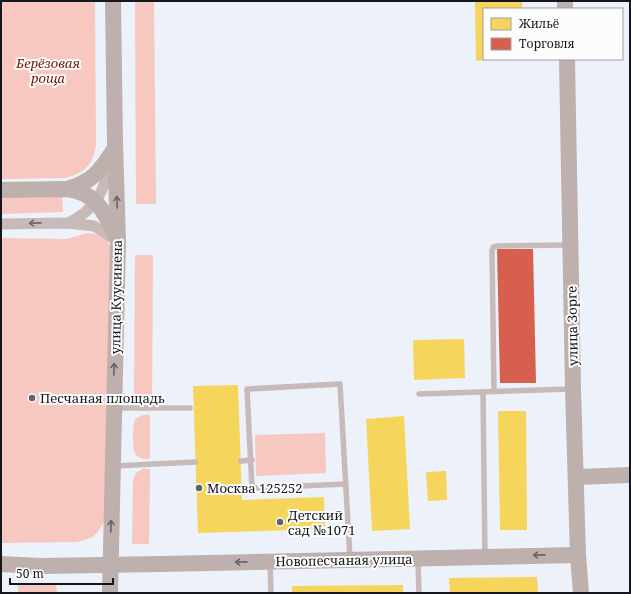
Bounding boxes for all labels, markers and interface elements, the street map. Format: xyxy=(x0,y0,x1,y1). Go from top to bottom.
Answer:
legend xyxy=(483,8,623,60)
text: Жильё xyxy=(518,15,559,32)
text: Торговля xyxy=(519,35,575,52)
park label: Берёзовая роща xyxy=(15,54,81,87)
one-way arrow xyxy=(113,196,120,209)
one-way arrow xyxy=(29,219,42,227)
street label: улица Куусинена xyxy=(106,240,126,354)
street label: улица Зорге xyxy=(562,286,582,366)
one-way arrow xyxy=(111,363,118,376)
place label: Песчаная площадь xyxy=(40,389,165,407)
marker: Песчаная площадь xyxy=(27,393,37,403)
place label: Москва 125252 xyxy=(207,479,303,497)
marker: Москва 125252 xyxy=(194,483,204,493)
place label: Детский сад №1071 xyxy=(288,506,356,539)
marker: Детский сад №1071 xyxy=(275,517,285,527)
one-way arrow xyxy=(108,520,115,533)
street label: Новопесчаная улица xyxy=(275,550,413,570)
one-way arrow xyxy=(533,552,546,559)
one-way arrow xyxy=(235,558,248,566)
scale bar xyxy=(10,560,113,586)
text: 50 m xyxy=(16,565,44,582)

